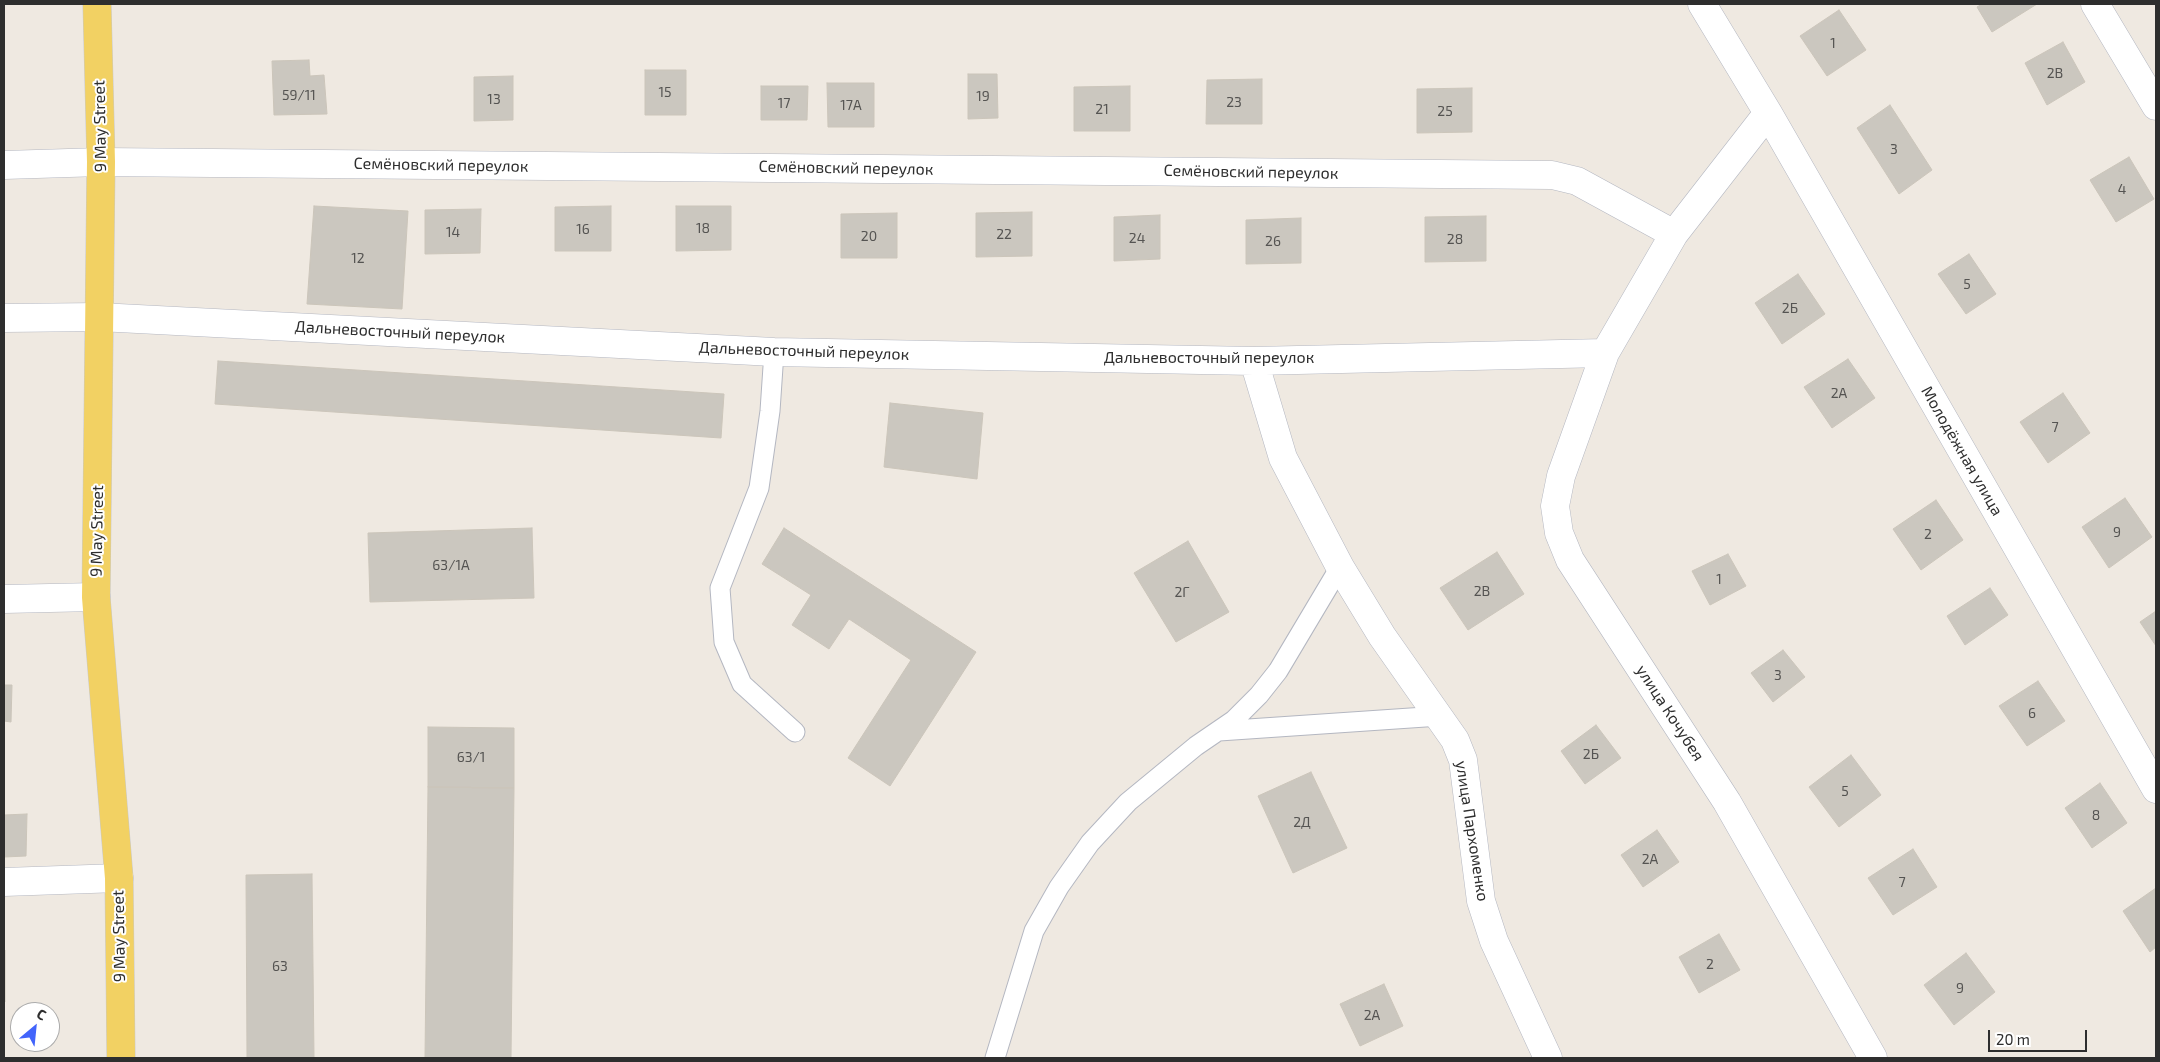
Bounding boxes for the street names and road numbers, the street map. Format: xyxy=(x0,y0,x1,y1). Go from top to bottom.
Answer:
street label: 9 May Street xyxy=(90,80,110,172)
street label: Семёновский переулок xyxy=(353,154,529,176)
street label: Семёновский переулок xyxy=(758,157,934,179)
street label: Семёновский переулок xyxy=(1163,161,1339,183)
street label: Дальневосточный переулок xyxy=(294,317,506,347)
street label: Дальневосточный переулок xyxy=(698,338,910,364)
street label: Дальневосточный переулок xyxy=(1104,348,1314,368)
street label: Молодёжная улица xyxy=(1917,383,2007,519)
street label: 9 May Street xyxy=(87,485,107,577)
street label: улица Кочубея xyxy=(1632,661,1708,765)
street label: улица Пархоменко xyxy=(1451,759,1493,903)
street label: 9 May Street xyxy=(109,890,129,982)

